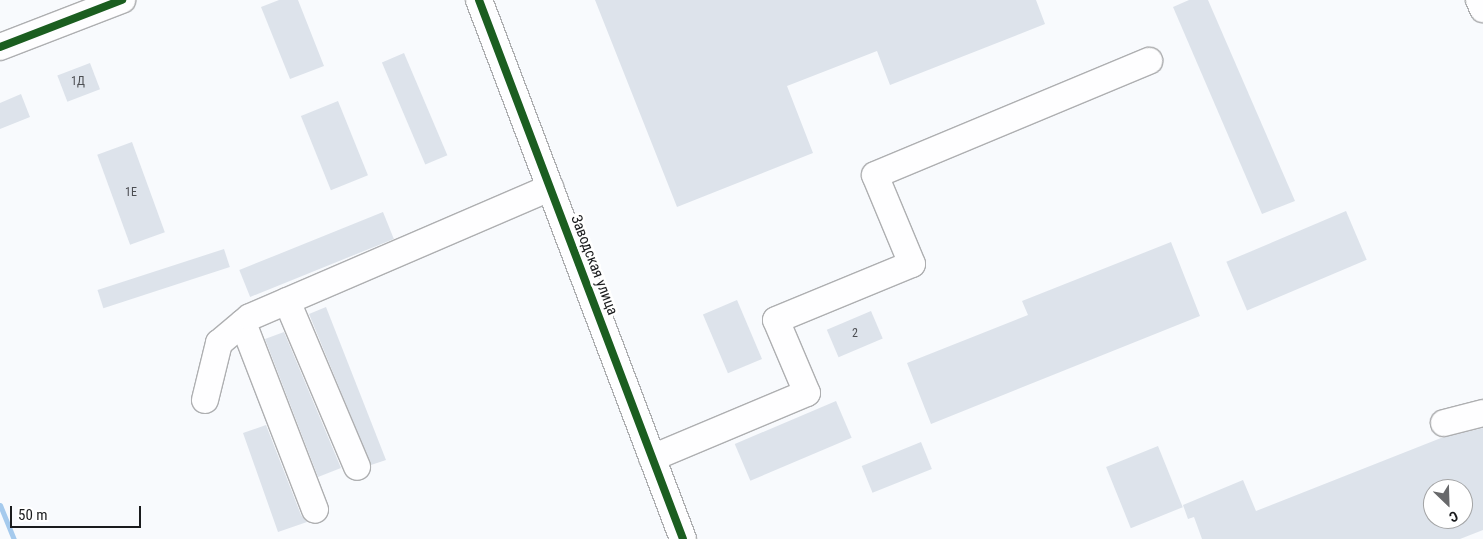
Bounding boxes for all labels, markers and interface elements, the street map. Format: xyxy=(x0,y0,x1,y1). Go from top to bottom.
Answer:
house number: 1Д xyxy=(71,75,85,89)
house number: 1Е xyxy=(125,186,137,200)
street label: Заводская улица xyxy=(567,212,621,318)
house number: 2 xyxy=(852,327,858,341)
north arrow xyxy=(1423,479,1473,529)
scale bar xyxy=(12,496,144,528)
text: 50 m xyxy=(18,506,48,524)
text: С xyxy=(1447,508,1461,526)

